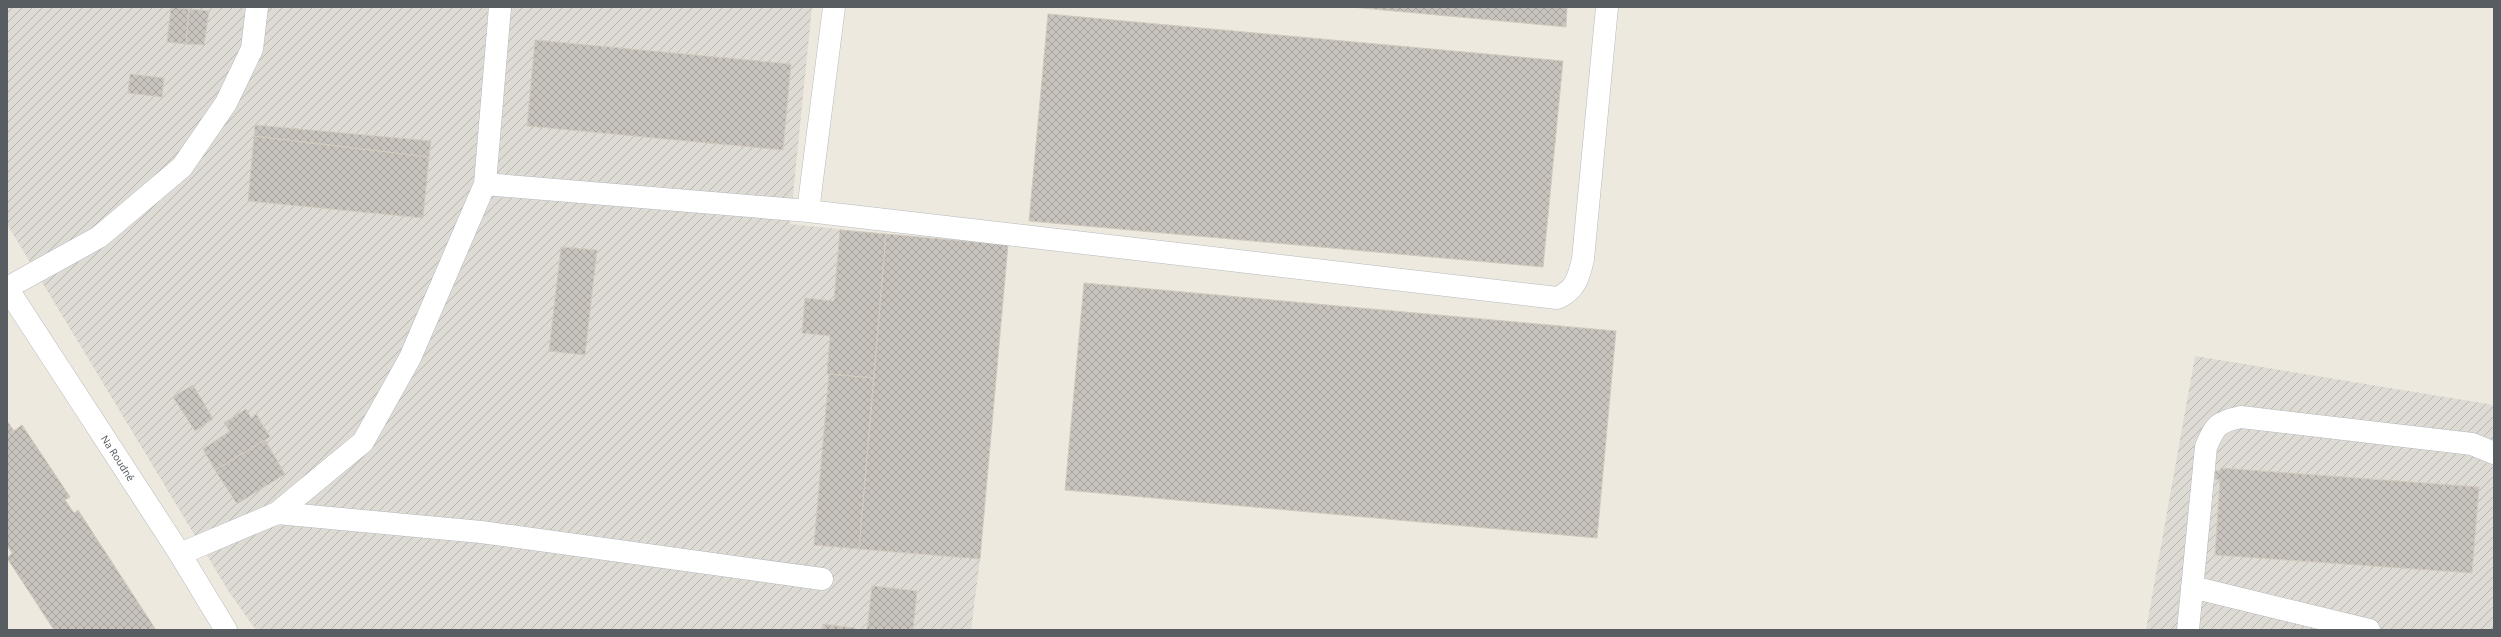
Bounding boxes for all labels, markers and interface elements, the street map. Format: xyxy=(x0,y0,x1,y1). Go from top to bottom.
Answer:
street label: Na Roudné xyxy=(98,432,138,484)

